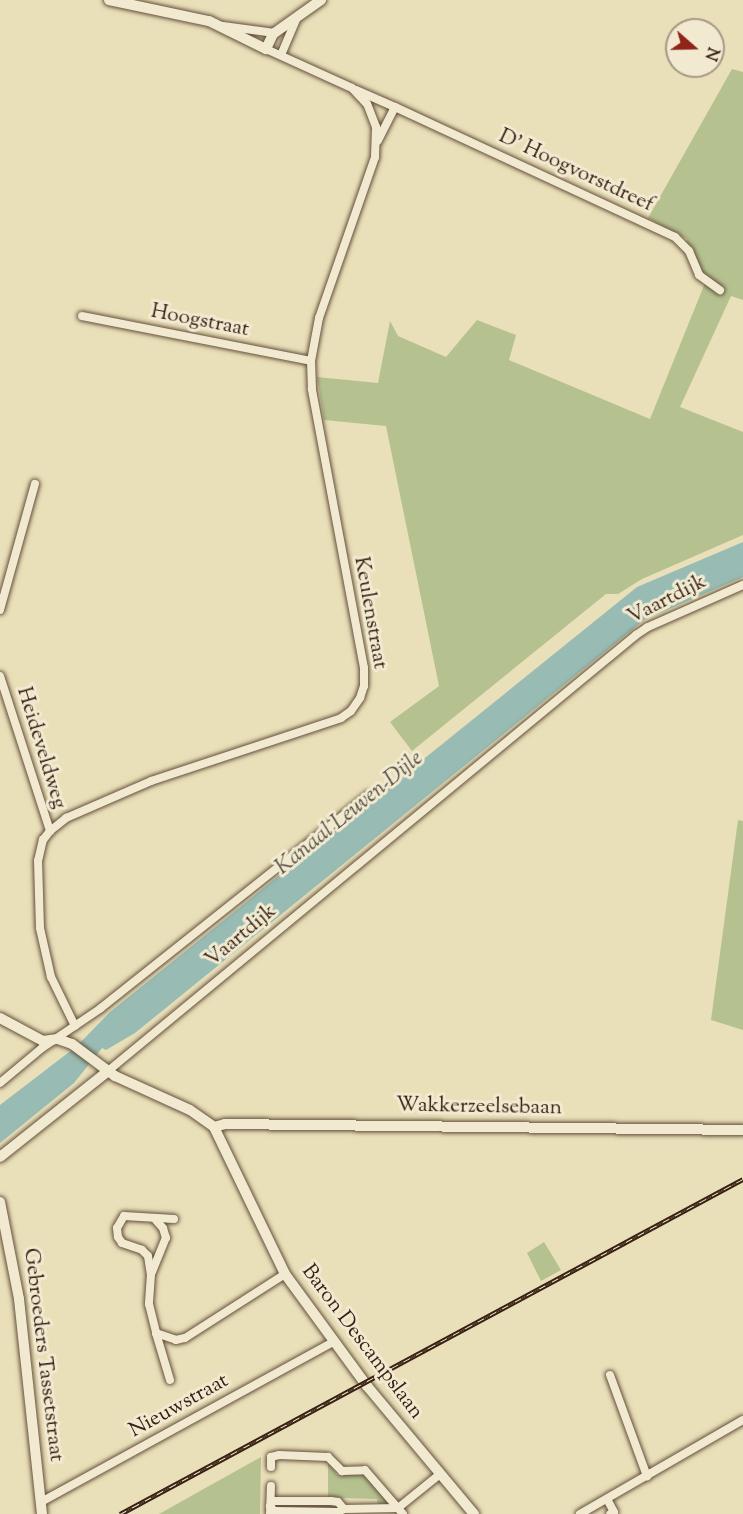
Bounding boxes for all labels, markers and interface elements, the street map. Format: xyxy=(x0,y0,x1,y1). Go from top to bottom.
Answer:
north arrow xyxy=(665,18,725,78)
text: N xyxy=(698,44,723,64)
street label: D' Hoogvorstdreef xyxy=(495,124,657,218)
street label: Hoogstraat xyxy=(149,299,251,343)
street label: Keulenstraat xyxy=(348,555,392,671)
street label: Vaartdijk xyxy=(623,570,711,630)
street label: Heideveldweg xyxy=(11,684,71,812)
water label: Kanaal Leuven-Dijle xyxy=(271,746,429,882)
street label: Vaartdijk xyxy=(200,899,282,973)
street label: Wakkerzeelsebaan xyxy=(396,1093,562,1121)
street label: Gebroeders Tassetstraat xyxy=(17,1247,69,1463)
street label: Baron Descampslaan xyxy=(296,1260,428,1424)
street label: Nieuwstraat xyxy=(125,1368,233,1444)

